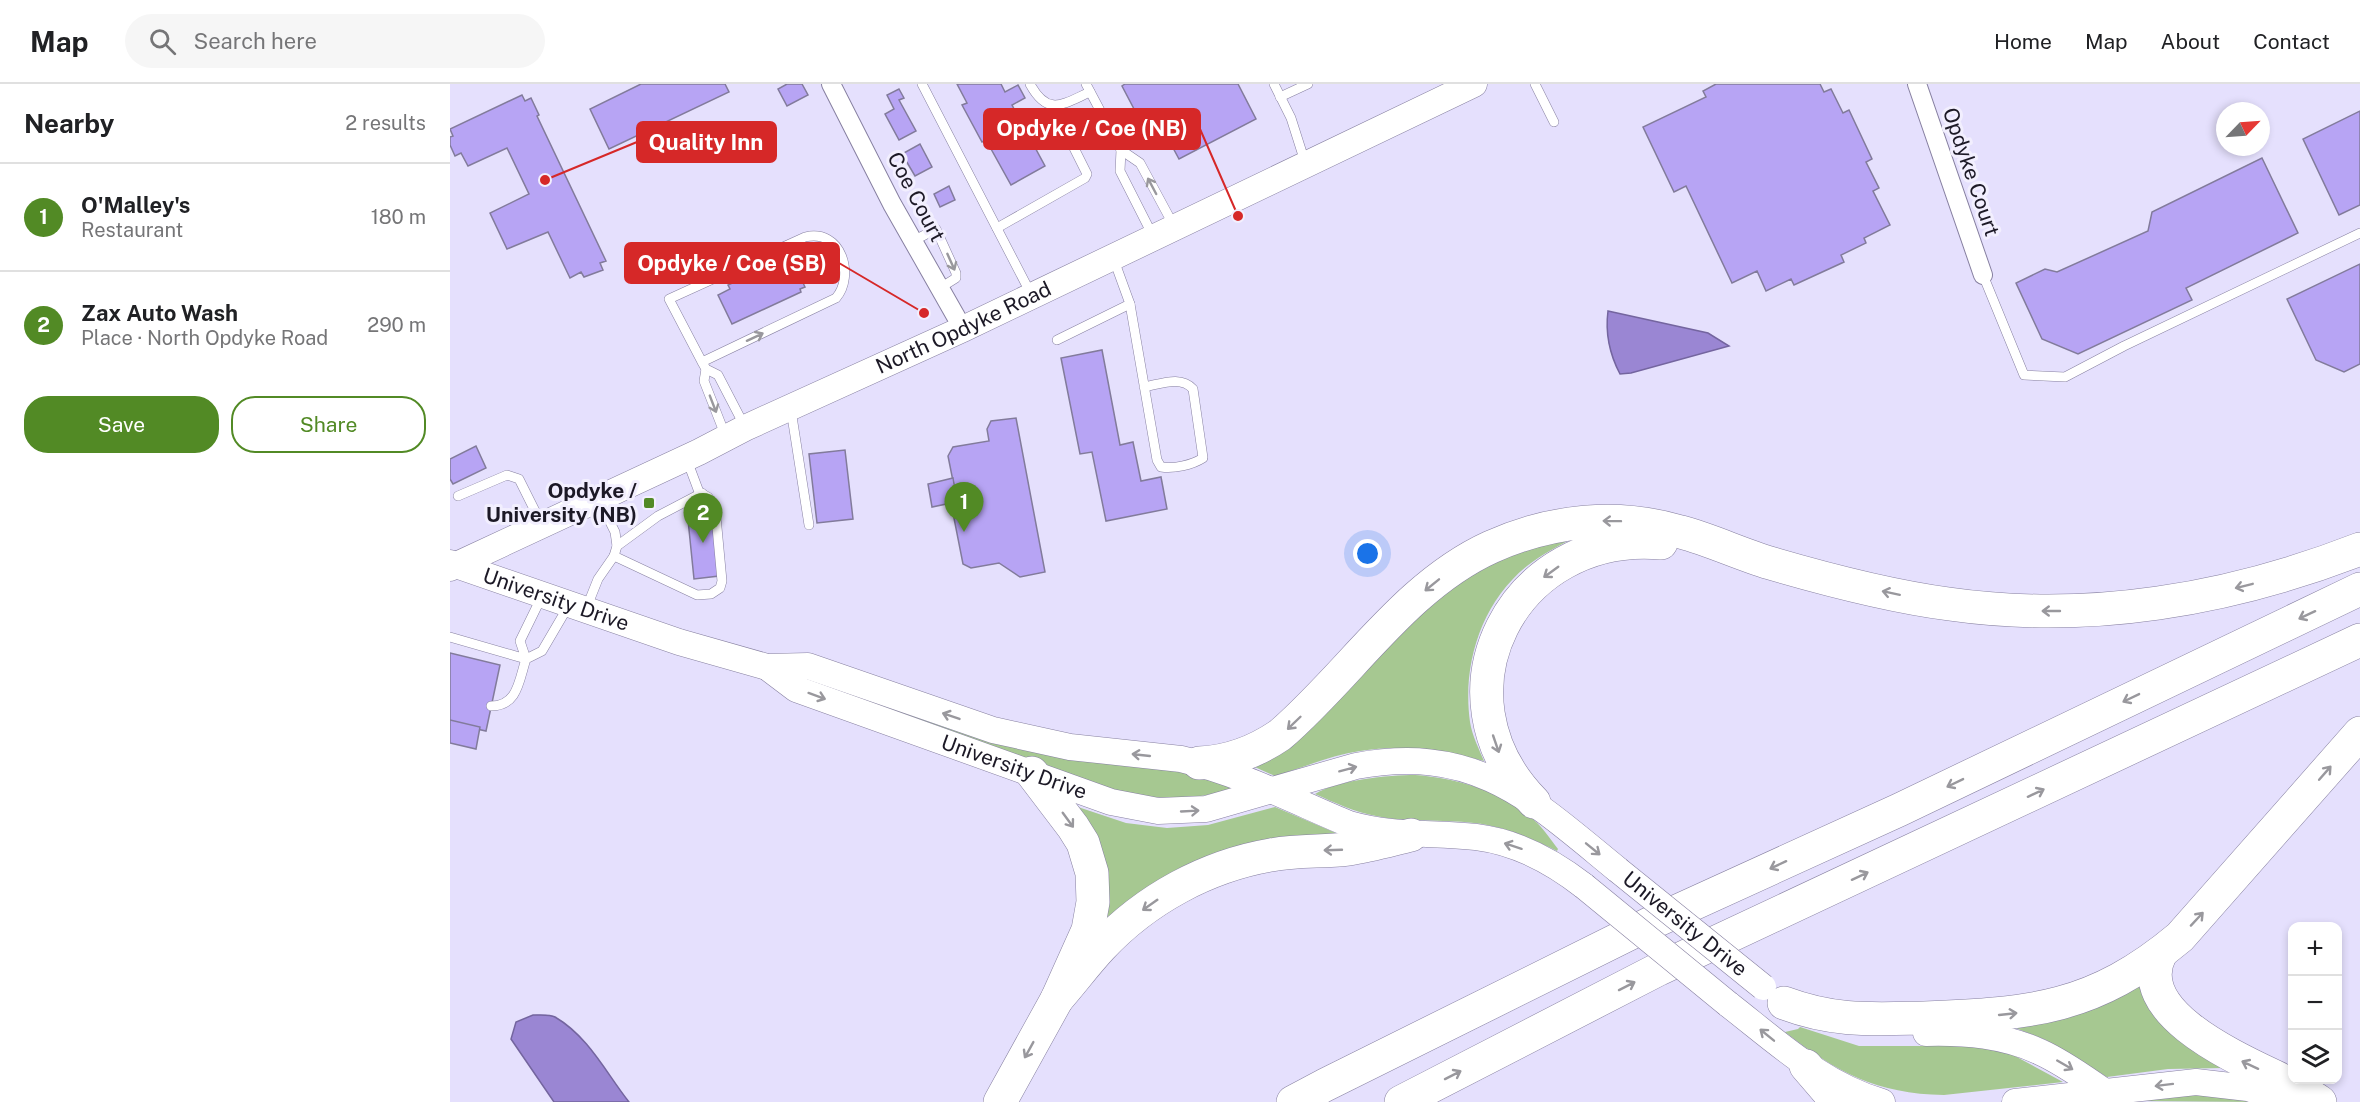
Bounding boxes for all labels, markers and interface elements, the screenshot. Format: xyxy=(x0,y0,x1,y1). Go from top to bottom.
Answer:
search box xyxy=(125,14,545,68)
text: Map xyxy=(30,25,89,58)
icon: search xyxy=(146,25,179,58)
text: Search here xyxy=(194,28,317,54)
text: Home xyxy=(1994,29,2052,54)
text: Map xyxy=(2085,29,2128,54)
text: About xyxy=(2161,29,2220,54)
text: Contact xyxy=(2253,29,2330,54)
north arrow xyxy=(2216,102,2270,156)
street label: Opdyke Court xyxy=(1938,104,2005,239)
text: Nearby xyxy=(24,108,114,139)
callout: Opdyke / Coe (NB) xyxy=(984,109,1200,149)
text: 2 results xyxy=(345,111,426,135)
text: Opdyke / Coe (NB) xyxy=(996,115,1188,141)
callout: Quality Inn xyxy=(637,122,776,162)
text: Quality Inn xyxy=(649,129,763,155)
street label: Coe Court xyxy=(882,148,950,246)
one-way arrow xyxy=(1146,177,1157,195)
text: O'Malley's xyxy=(81,192,190,218)
text: 1 xyxy=(39,205,48,229)
text: 180 m xyxy=(371,205,426,229)
text: Restaurant xyxy=(81,218,183,242)
callout: Opdyke / Coe (SB) xyxy=(625,243,839,283)
text: Opdyke / Coe (SB) xyxy=(637,250,827,276)
one-way arrow xyxy=(946,253,957,271)
street label: North Opdyke Road xyxy=(872,276,1055,379)
text: Zax Auto Wash xyxy=(81,300,238,326)
text: 2 xyxy=(37,313,50,337)
text: 290 m xyxy=(367,313,426,337)
text: Place · North Opdyke Road xyxy=(81,326,328,350)
one-way arrow xyxy=(746,331,764,343)
one-way arrow xyxy=(708,394,719,413)
button: Save xyxy=(24,396,219,453)
button: Share xyxy=(231,396,426,453)
place label: Opdyke / University (NB) xyxy=(486,478,637,527)
pin: 1 xyxy=(944,482,984,532)
pin: 2 xyxy=(684,494,722,543)
marker: Opdyke / University (NB) xyxy=(642,496,656,510)
one-way arrow xyxy=(1602,515,1622,527)
your location xyxy=(1353,539,1382,568)
street label: University Drive xyxy=(480,562,632,636)
one-way arrow xyxy=(1543,566,1559,578)
one-way arrow xyxy=(1424,578,1440,591)
one-way arrow xyxy=(2235,580,2254,592)
one-way arrow xyxy=(1882,587,1901,599)
one-way arrow xyxy=(2042,605,2062,617)
one-way arrow xyxy=(2299,609,2317,621)
one-way arrow xyxy=(807,692,826,703)
one-way arrow xyxy=(2123,693,2141,705)
one-way arrow xyxy=(942,709,960,720)
one-way arrow xyxy=(1287,715,1302,729)
street label: University Drive xyxy=(938,729,1090,804)
one-way arrow xyxy=(1491,734,1502,753)
one-way arrow xyxy=(1131,749,1151,760)
one-way arrow xyxy=(1338,763,1357,774)
one-way arrow xyxy=(2318,766,2332,781)
one-way arrow xyxy=(1947,777,1965,789)
one-way arrow xyxy=(2027,786,2045,798)
one-way arrow xyxy=(1179,805,1199,816)
one-way arrow xyxy=(1062,811,1074,827)
one-way arrow xyxy=(1504,840,1523,851)
one-way arrow xyxy=(1584,842,1600,855)
one-way arrow xyxy=(1323,844,1343,855)
one-way arrow xyxy=(1770,859,1788,871)
street label: University Drive xyxy=(1618,866,1753,981)
one-way arrow xyxy=(1850,869,1868,881)
one-way arrow xyxy=(1142,899,1158,912)
one-way arrow xyxy=(2190,912,2204,927)
map controls xyxy=(2288,922,2342,1084)
button: + xyxy=(2288,922,2342,976)
button: − xyxy=(2288,976,2342,1030)
one-way arrow xyxy=(1617,980,1635,991)
one-way arrow xyxy=(1998,1008,2018,1019)
one-way arrow xyxy=(1759,1028,1775,1041)
button: layers xyxy=(2288,1030,2342,1084)
one-way arrow xyxy=(1023,1041,1035,1058)
one-way arrow xyxy=(2241,1058,2259,1070)
one-way arrow xyxy=(2056,1060,2073,1072)
one-way arrow xyxy=(1444,1069,1462,1080)
one-way arrow xyxy=(2155,1080,2174,1091)

